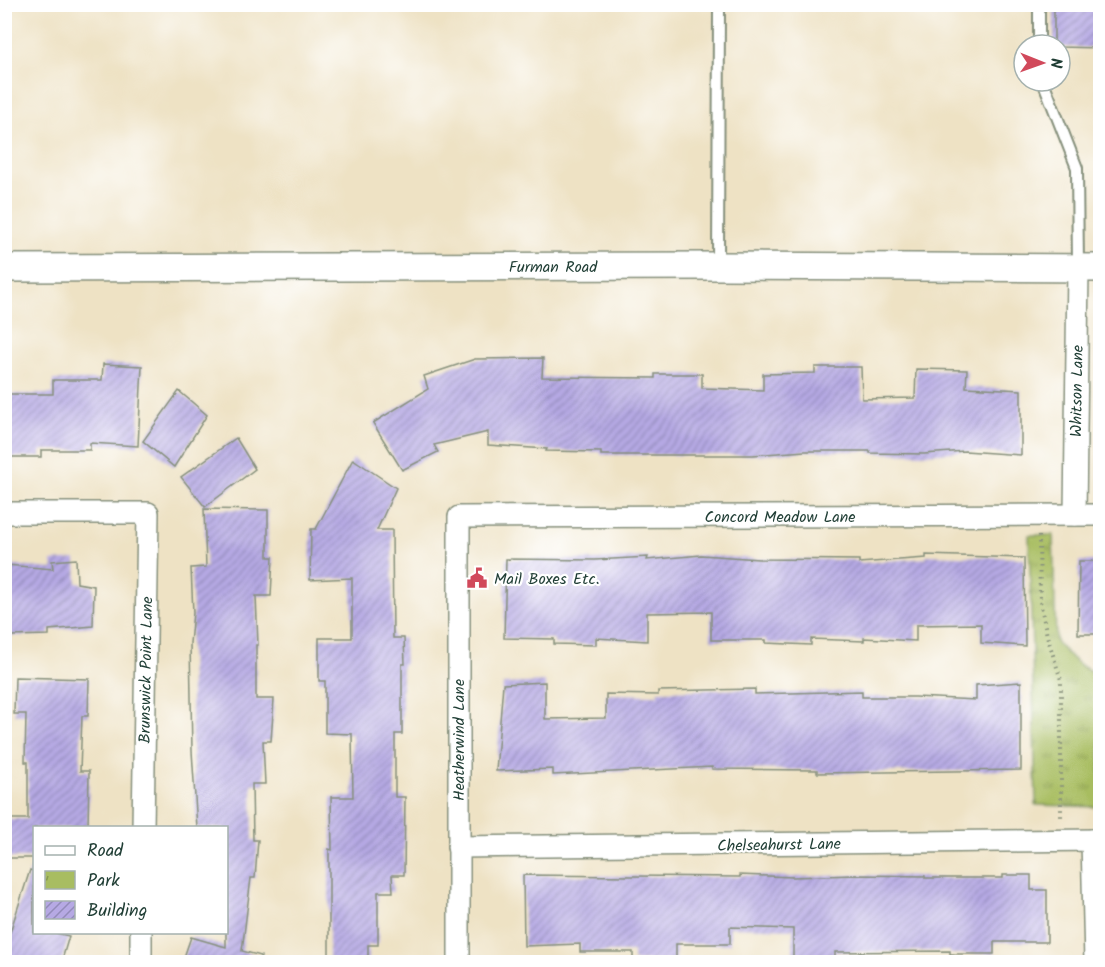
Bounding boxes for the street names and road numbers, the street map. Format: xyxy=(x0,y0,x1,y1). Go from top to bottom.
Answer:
street label: Furman Road xyxy=(509,255,598,280)
street label: Whitson Lane xyxy=(1064,345,1091,437)
street label: Concord Meadow Lane xyxy=(704,505,856,530)
street label: Brunswick Point Lane xyxy=(133,596,160,744)
street label: Heatherwind Lane xyxy=(447,679,472,801)
street label: Chelseahurst Lane xyxy=(717,832,841,859)

